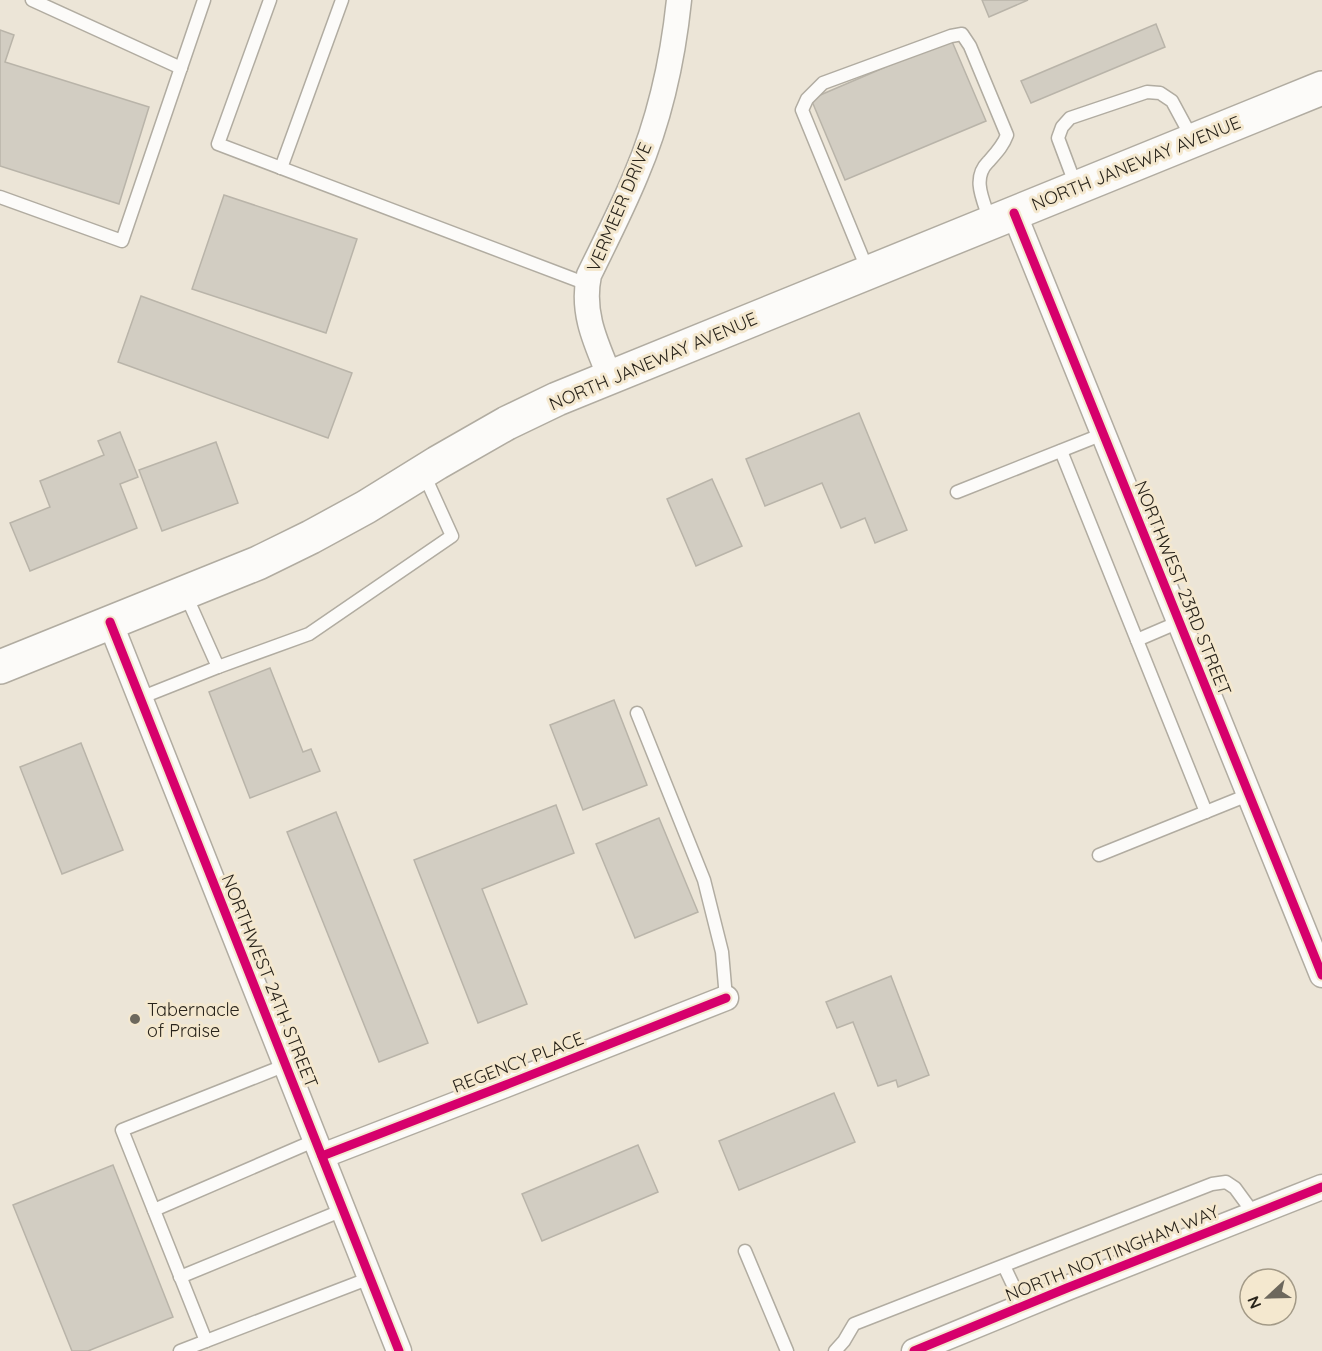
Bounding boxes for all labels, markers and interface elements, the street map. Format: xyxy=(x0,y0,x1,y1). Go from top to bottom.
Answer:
street label: NORTH JANEWAY AVENUE xyxy=(1028,110,1244,216)
street label: VERMEER DRIVE xyxy=(581,139,657,275)
street label: NORTH JANEWAY AVENUE xyxy=(546,307,760,415)
street label: NORTHWEST 23RD STREET xyxy=(1129,477,1237,699)
street label: NORTHWEST 24TH STREET xyxy=(217,871,323,1091)
place label: Tabernacle of Praise xyxy=(147,998,240,1042)
marker: Tabernacle of Praise xyxy=(128,1012,142,1026)
street label: REGENCY PLACE xyxy=(449,1026,587,1098)
street label: NORTH NOTTINGHAM WAY xyxy=(1002,1200,1222,1306)
north arrow xyxy=(1238,1267,1298,1327)
text: N xyxy=(1243,1293,1266,1312)

